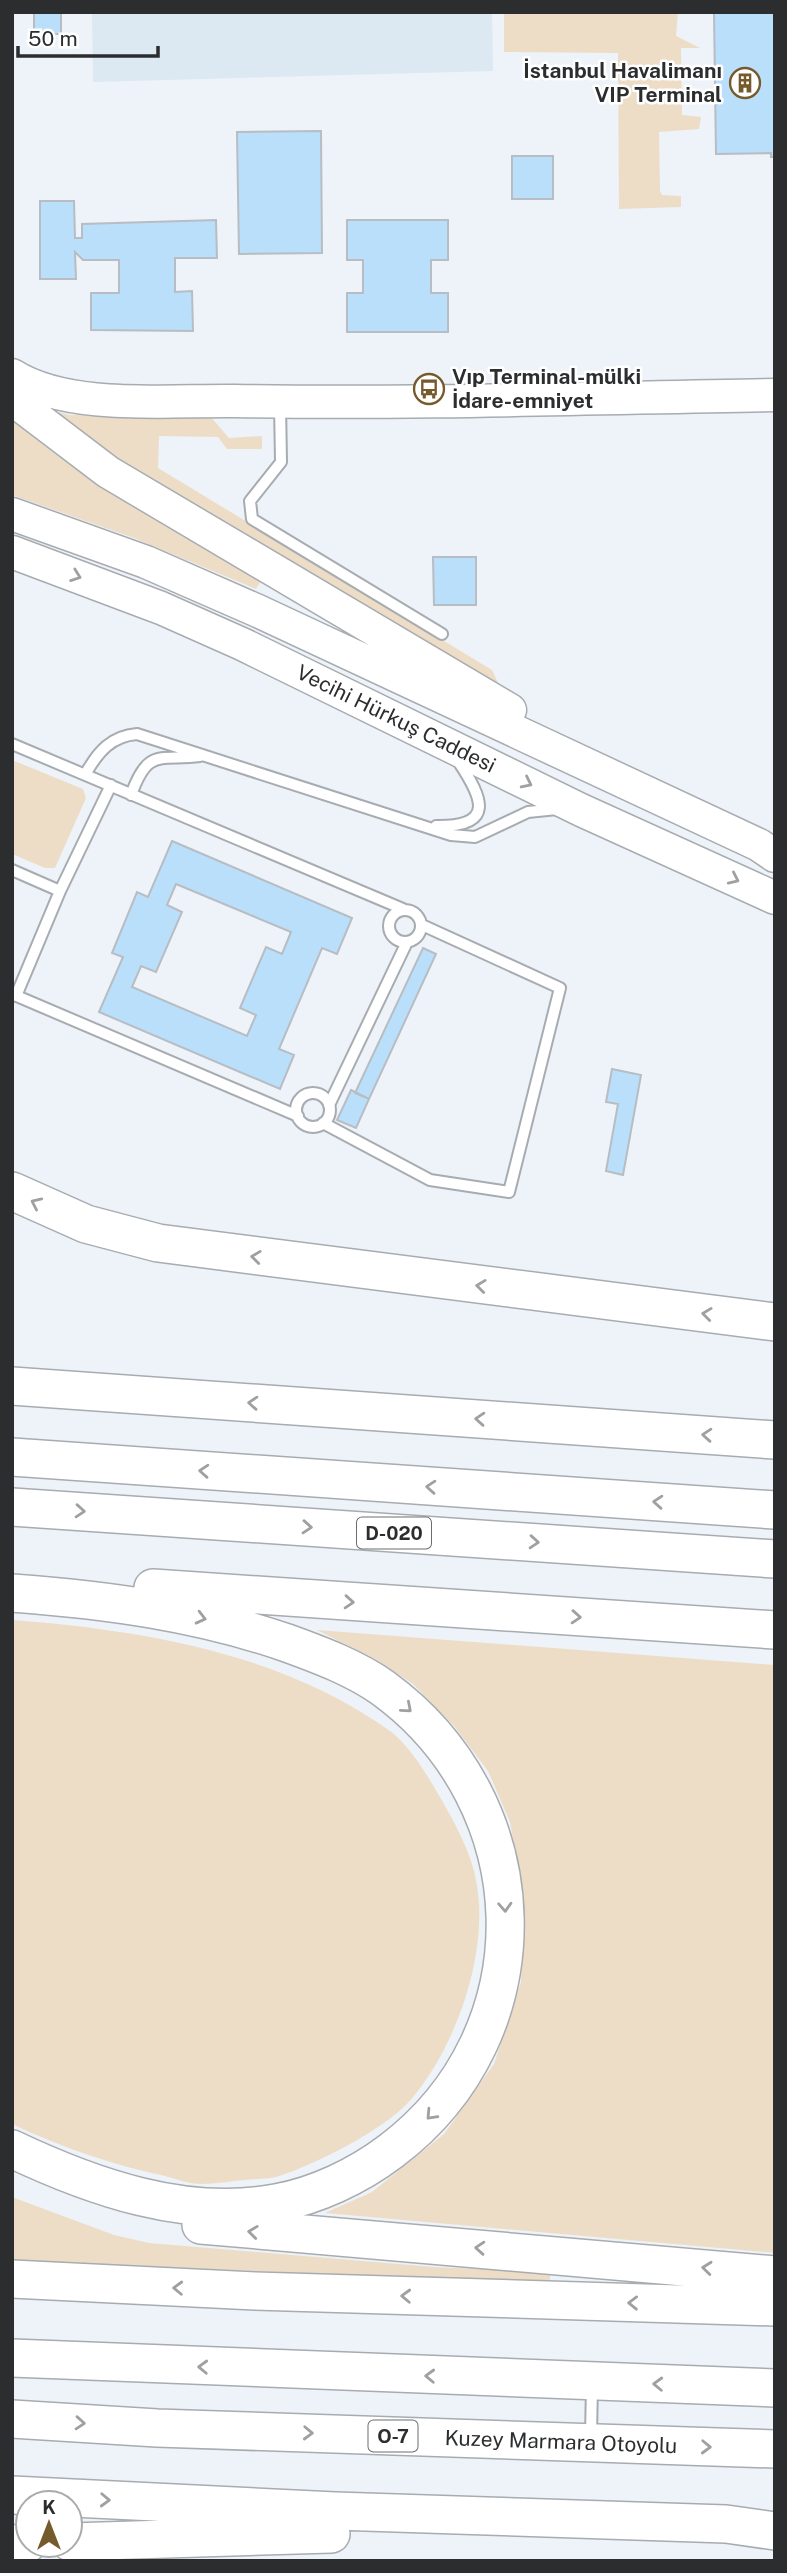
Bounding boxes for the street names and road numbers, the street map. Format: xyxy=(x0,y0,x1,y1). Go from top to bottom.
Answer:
street label: Vecihi Hürkuş Caddesi xyxy=(292,659,500,778)
road number: D-020 xyxy=(357,1518,431,1548)
road number: O-7 xyxy=(368,2420,418,2452)
street label: Kuzey Marmara Otoyolu xyxy=(444,2425,678,2458)

